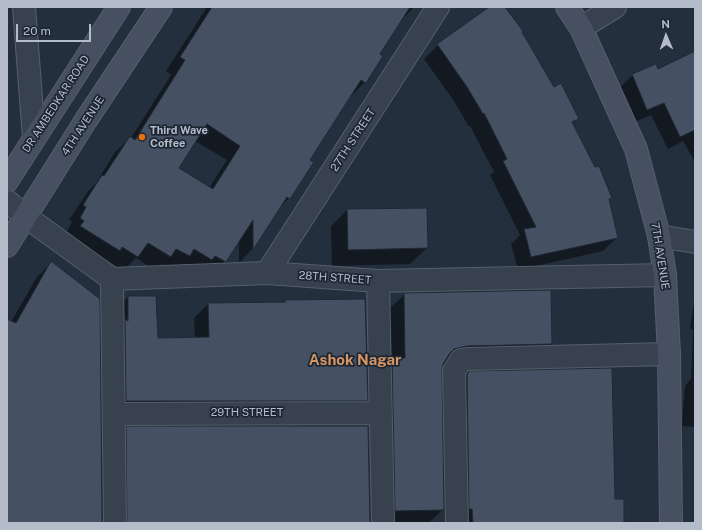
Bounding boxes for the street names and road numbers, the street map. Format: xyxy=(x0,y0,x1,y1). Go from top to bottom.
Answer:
street label: DR AMBEDKAR ROAD xyxy=(20,53,92,155)
street label: 4TH AVENUE xyxy=(59,94,107,158)
street label: 27TH STREET xyxy=(328,106,378,174)
street label: 7TH AVENUE xyxy=(648,221,672,291)
street label: 28TH STREET xyxy=(298,269,372,287)
street label: 29TH STREET xyxy=(211,406,283,420)

